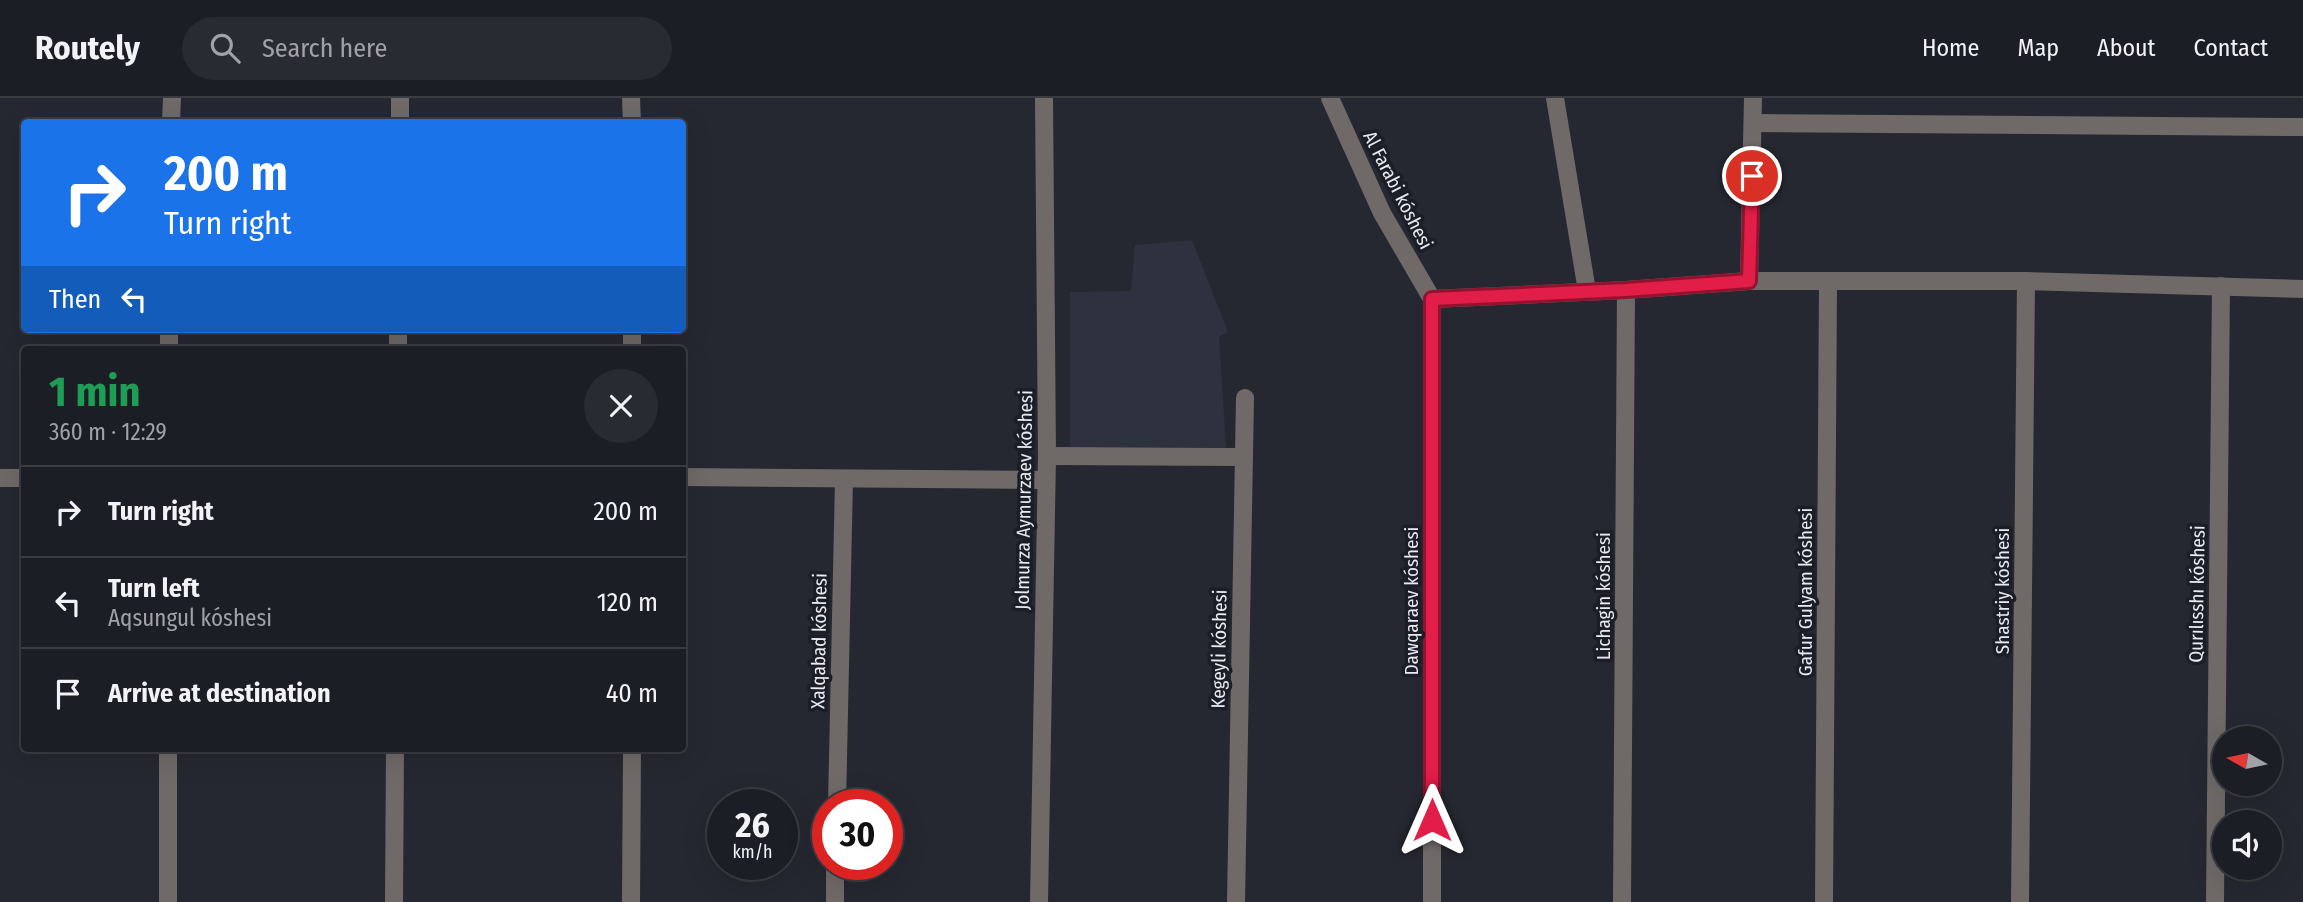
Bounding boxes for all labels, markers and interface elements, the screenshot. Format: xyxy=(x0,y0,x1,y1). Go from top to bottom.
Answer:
search box xyxy=(182,17,672,80)
text: Routely xyxy=(35,28,140,68)
icon: search xyxy=(206,29,244,67)
text: Search here xyxy=(262,33,387,64)
text: Home xyxy=(1922,34,1979,62)
text: Map xyxy=(2017,34,2059,62)
text: About xyxy=(2097,34,2155,62)
text: Contact xyxy=(2193,34,2268,62)
street label: Al Farabi kóshesi xyxy=(1358,127,1438,253)
text: 200 m xyxy=(164,144,288,203)
pin xyxy=(1722,146,1782,206)
icon: right xyxy=(49,147,140,238)
icon: arrive xyxy=(1733,157,1771,195)
text: Turn right xyxy=(164,204,291,242)
icon: left xyxy=(115,280,153,318)
text: Then xyxy=(49,284,101,315)
text: 1 min xyxy=(49,367,140,417)
button: close xyxy=(584,369,658,443)
street label: Jolmurza Aymurzaev kóshesi xyxy=(1011,390,1037,610)
text: 360 m · 12:29 xyxy=(49,418,167,446)
icon: right xyxy=(49,493,87,531)
text: Turn right xyxy=(108,496,214,527)
text: 200 m xyxy=(593,496,658,527)
street label: Gafur Gulyam kóshesi xyxy=(1794,508,1817,676)
street label: Qurılısshı kóshesi xyxy=(2184,525,2210,663)
street label: Dawqaraev kóshesi xyxy=(1400,527,1423,675)
street label: Shastriy kóshesi xyxy=(1991,528,2014,654)
street label: Lichagin kóshesi xyxy=(1592,532,1615,660)
text: Turn left xyxy=(108,573,200,604)
street label: Xalqabad kóshesi xyxy=(806,573,832,709)
icon: left xyxy=(49,584,87,622)
text: 120 m xyxy=(597,587,658,618)
street label: Kegeyli kóshesi xyxy=(1206,589,1232,709)
text: Aqsungul kóshesi xyxy=(108,604,272,632)
icon: arrive xyxy=(49,675,87,713)
text: Arrive at destination xyxy=(108,678,331,709)
text: 40 m xyxy=(606,678,658,709)
north arrow xyxy=(2212,726,2282,796)
map controls xyxy=(2212,726,2282,880)
position arrow xyxy=(1395,783,1469,857)
speed limit sign: 30 xyxy=(812,789,903,880)
text: 26 xyxy=(735,804,770,846)
button: sound xyxy=(2212,810,2282,880)
text: km/h xyxy=(732,841,773,863)

